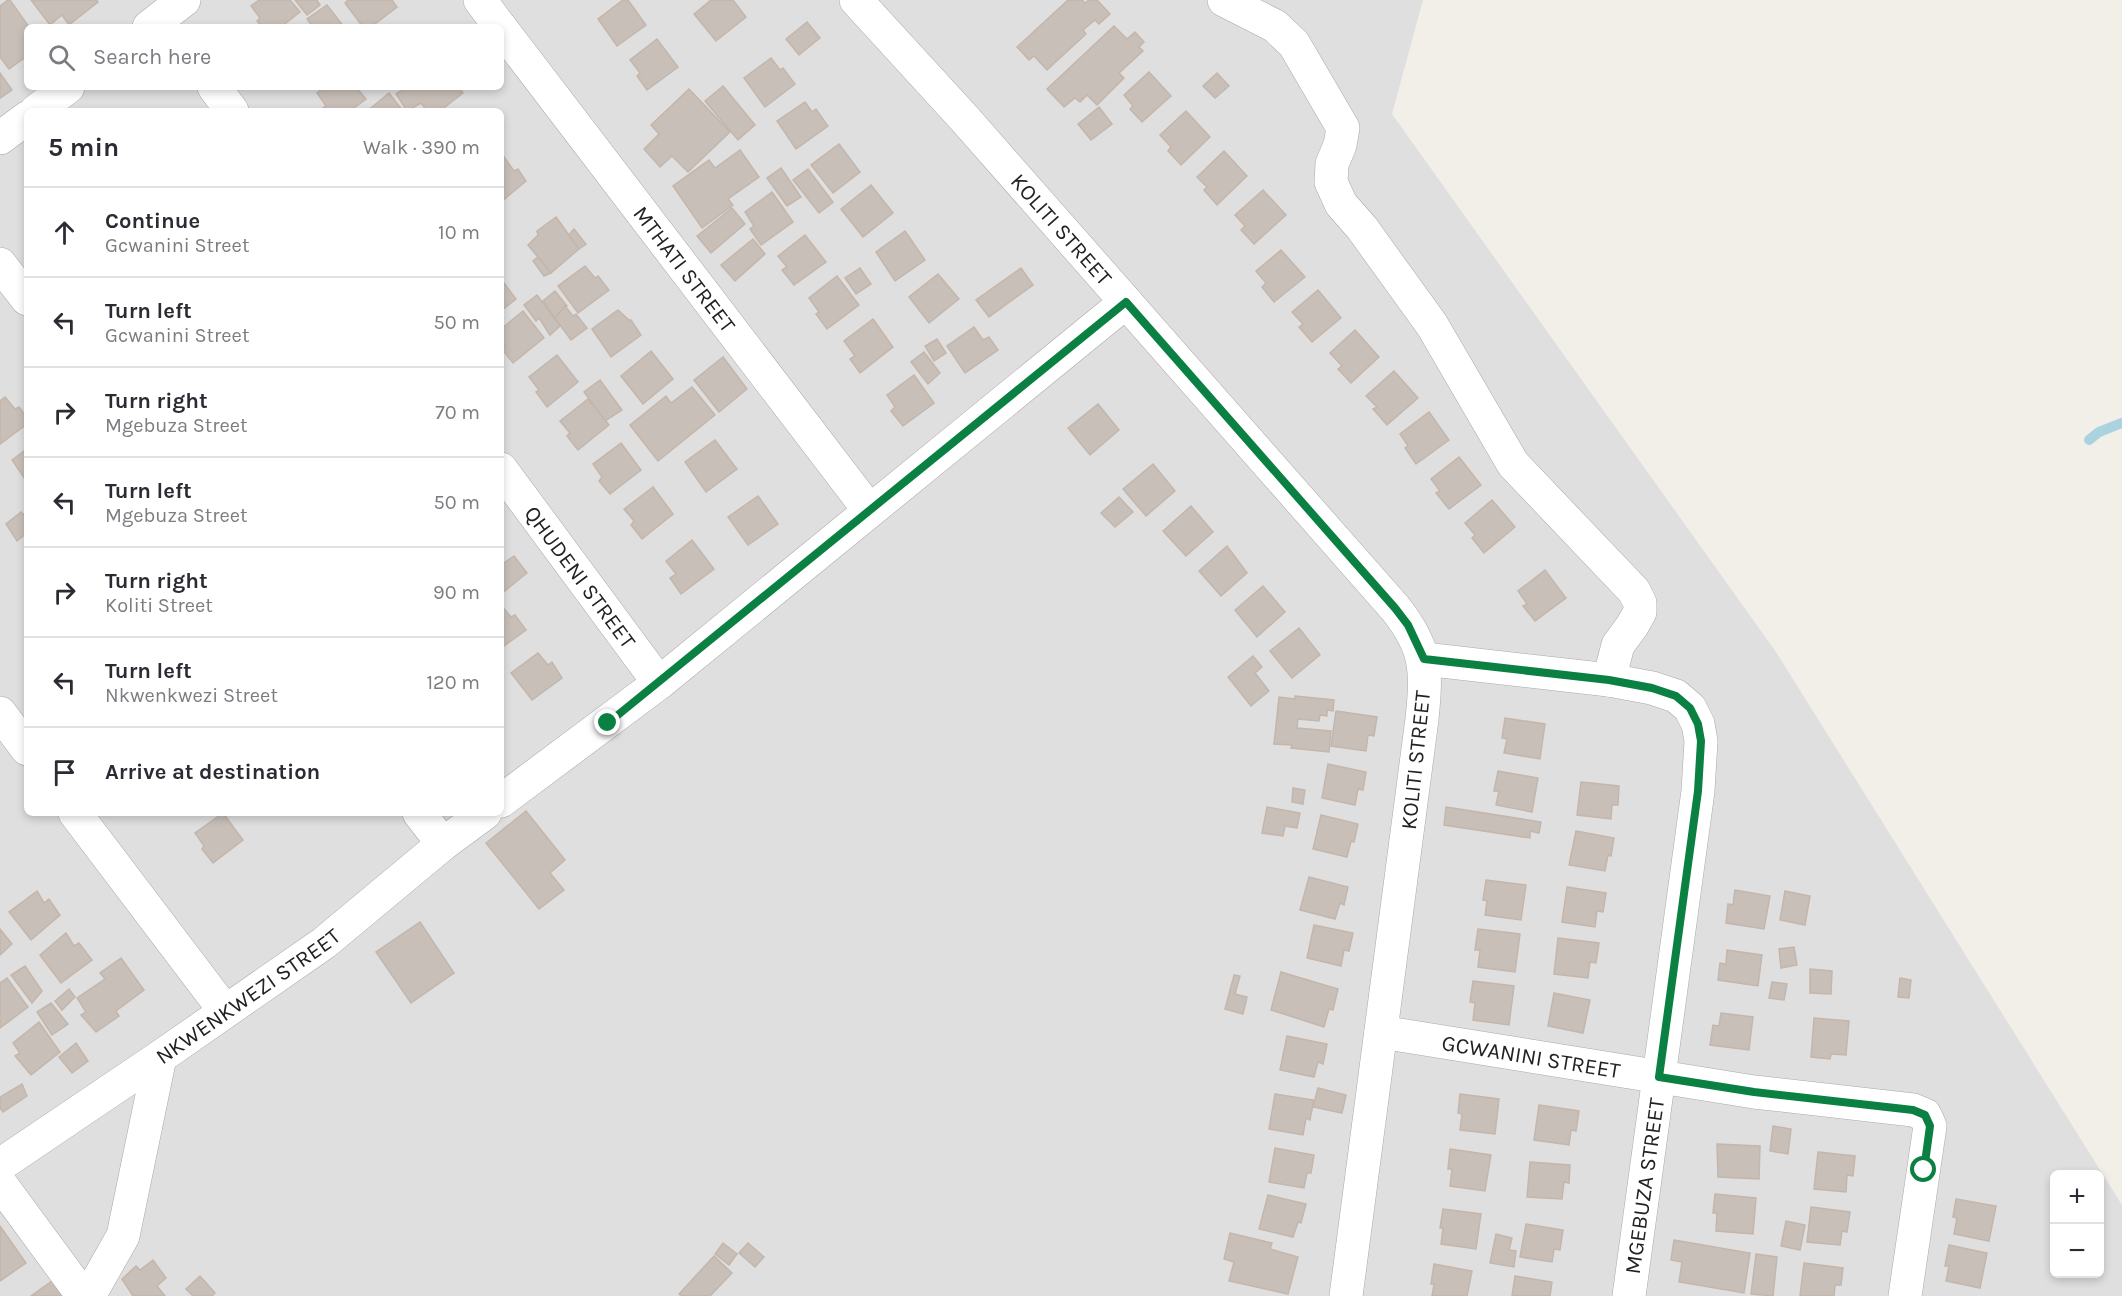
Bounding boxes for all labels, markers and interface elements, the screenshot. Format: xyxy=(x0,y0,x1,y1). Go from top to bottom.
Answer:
search box xyxy=(24,24,504,90)
icon: search xyxy=(45,41,78,74)
text: Search here xyxy=(93,44,211,70)
text: 5 min xyxy=(48,132,119,163)
text: Walk · 390 m xyxy=(363,136,480,159)
street label: KOLITI STREET xyxy=(1005,169,1117,291)
street label: MTHATI STREET xyxy=(628,201,741,338)
text: Continue xyxy=(105,208,200,234)
icon: ahead xyxy=(48,216,81,249)
text: 10 m xyxy=(438,221,480,244)
text: Gcwanini Street xyxy=(105,234,249,257)
text: Turn left xyxy=(105,298,192,324)
icon: left xyxy=(48,306,81,339)
text: 50 m xyxy=(433,311,480,334)
text: Gcwanini Street xyxy=(105,324,249,347)
text: Turn right xyxy=(105,388,208,414)
icon: right xyxy=(48,396,81,429)
text: 70 m xyxy=(435,401,480,424)
text: Mgebuza Street xyxy=(105,414,248,437)
text: Turn left xyxy=(105,478,192,504)
icon: left xyxy=(48,486,81,519)
text: 50 m xyxy=(433,491,480,514)
street label: QHUDENI STREET xyxy=(519,501,641,654)
text: Mgebuza Street xyxy=(105,504,248,527)
text: Turn right xyxy=(105,568,208,594)
icon: right xyxy=(48,576,81,609)
text: 90 m xyxy=(433,581,480,604)
text: Koliti Street xyxy=(105,594,213,617)
text: Turn left xyxy=(105,658,192,684)
icon: left xyxy=(48,666,81,699)
text: 120 m xyxy=(426,671,480,694)
text: Nkwenkwezi Street xyxy=(105,684,278,707)
street label: KOLITI STREET xyxy=(1396,689,1436,831)
route end xyxy=(594,709,620,735)
icon: arrive xyxy=(48,756,81,789)
text: Arrive at destination xyxy=(105,759,320,785)
street label: NKWENKWEZI STREET xyxy=(151,923,346,1070)
street label: GCWANINI STREET xyxy=(1440,1030,1622,1084)
street label: MGEBUZA STREET xyxy=(1620,1096,1670,1276)
route start xyxy=(1910,1156,1936,1182)
map controls xyxy=(2050,1170,2104,1278)
button: + xyxy=(2050,1170,2104,1224)
button: − xyxy=(2050,1224,2104,1278)

